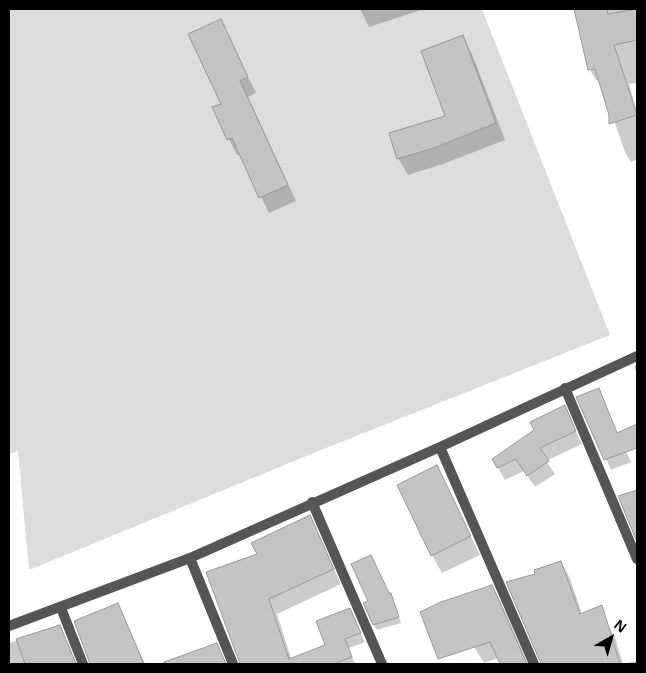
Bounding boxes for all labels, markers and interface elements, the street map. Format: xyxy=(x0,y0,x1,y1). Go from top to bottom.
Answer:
north arrow xyxy=(586,613,636,663)
text: N xyxy=(610,615,631,637)

